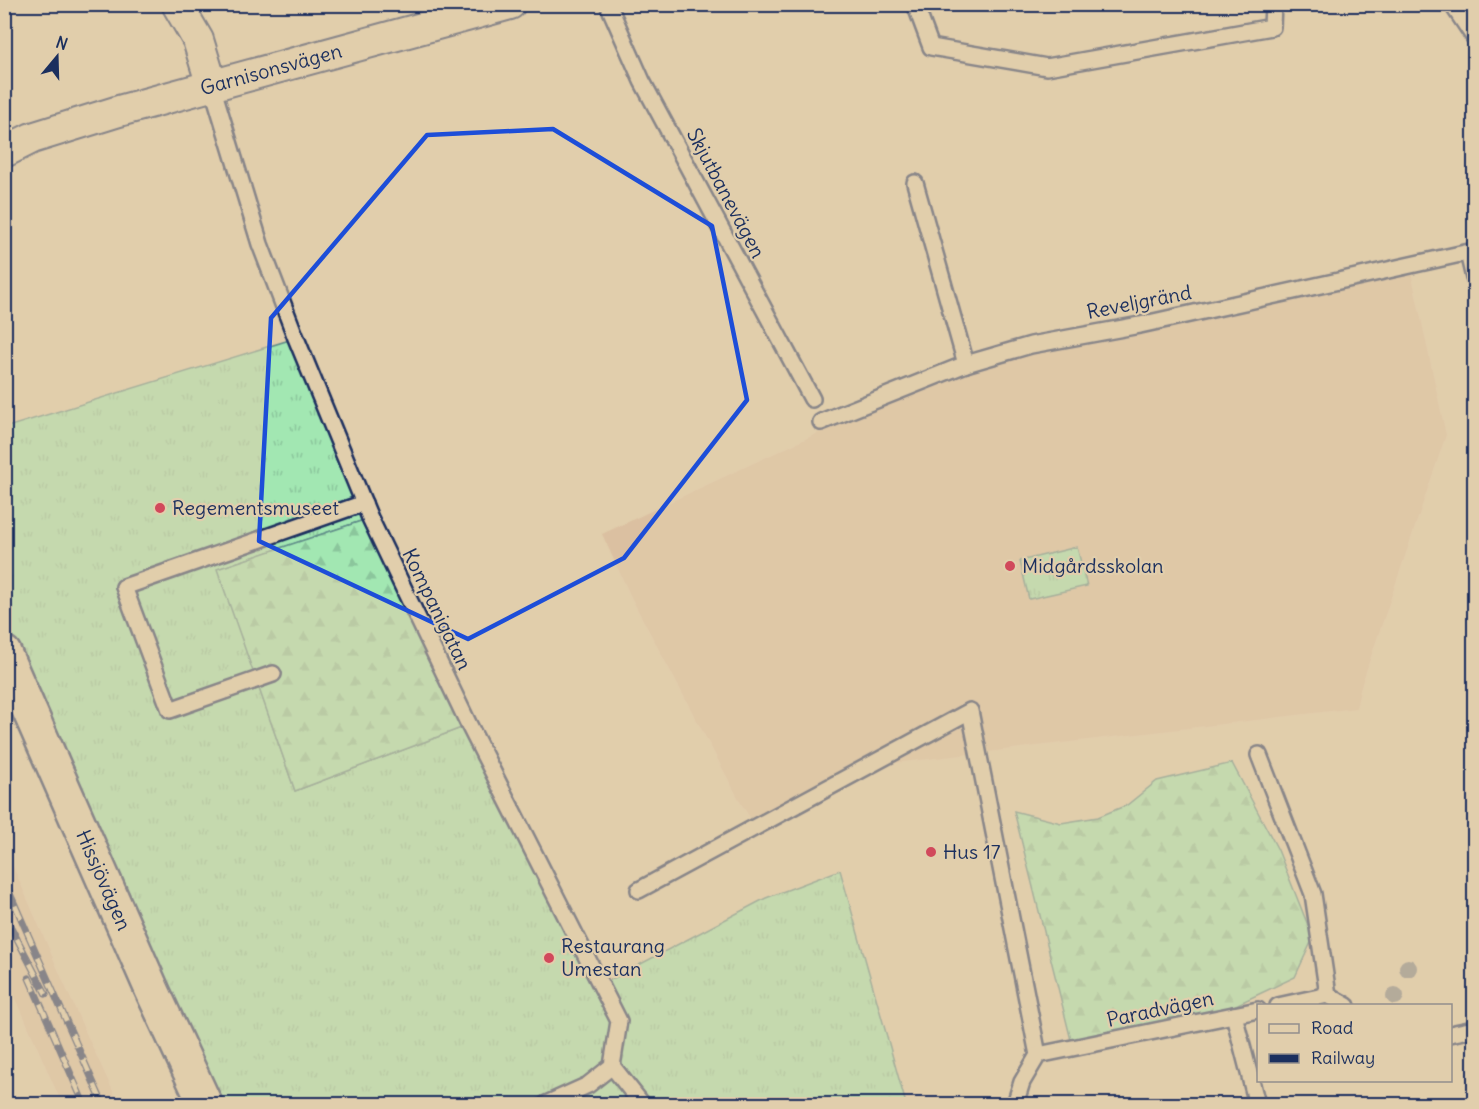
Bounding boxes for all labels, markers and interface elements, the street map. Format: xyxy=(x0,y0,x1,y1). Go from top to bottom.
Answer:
north arrow xyxy=(27,27,87,87)
text: N xyxy=(53,32,70,54)
street label: Garnisonsvägen xyxy=(197,38,344,100)
street label: Skjutbanevägen xyxy=(682,124,771,262)
street label: Reveljgränd xyxy=(1084,279,1194,324)
place label: Regementsmuseet xyxy=(172,495,339,520)
marker: Regementsmuseet xyxy=(153,501,167,515)
street label: Kompanigatan xyxy=(397,544,478,674)
place label: Midgårdsskolan xyxy=(1022,553,1164,578)
marker: Midgårdsskolan xyxy=(1003,559,1017,573)
street label: Hissjövägen xyxy=(71,826,137,934)
place label: Hus 17 xyxy=(943,839,1001,864)
marker: Hus 17 xyxy=(924,845,938,859)
place label: Restaurang Umestan xyxy=(561,933,665,981)
marker: Restaurang Umestan xyxy=(542,951,556,965)
street label: Paradvägen xyxy=(1104,985,1216,1032)
legend xyxy=(1257,1004,1452,1082)
text: Road xyxy=(1311,1016,1354,1039)
text: Railway xyxy=(1311,1046,1375,1069)

